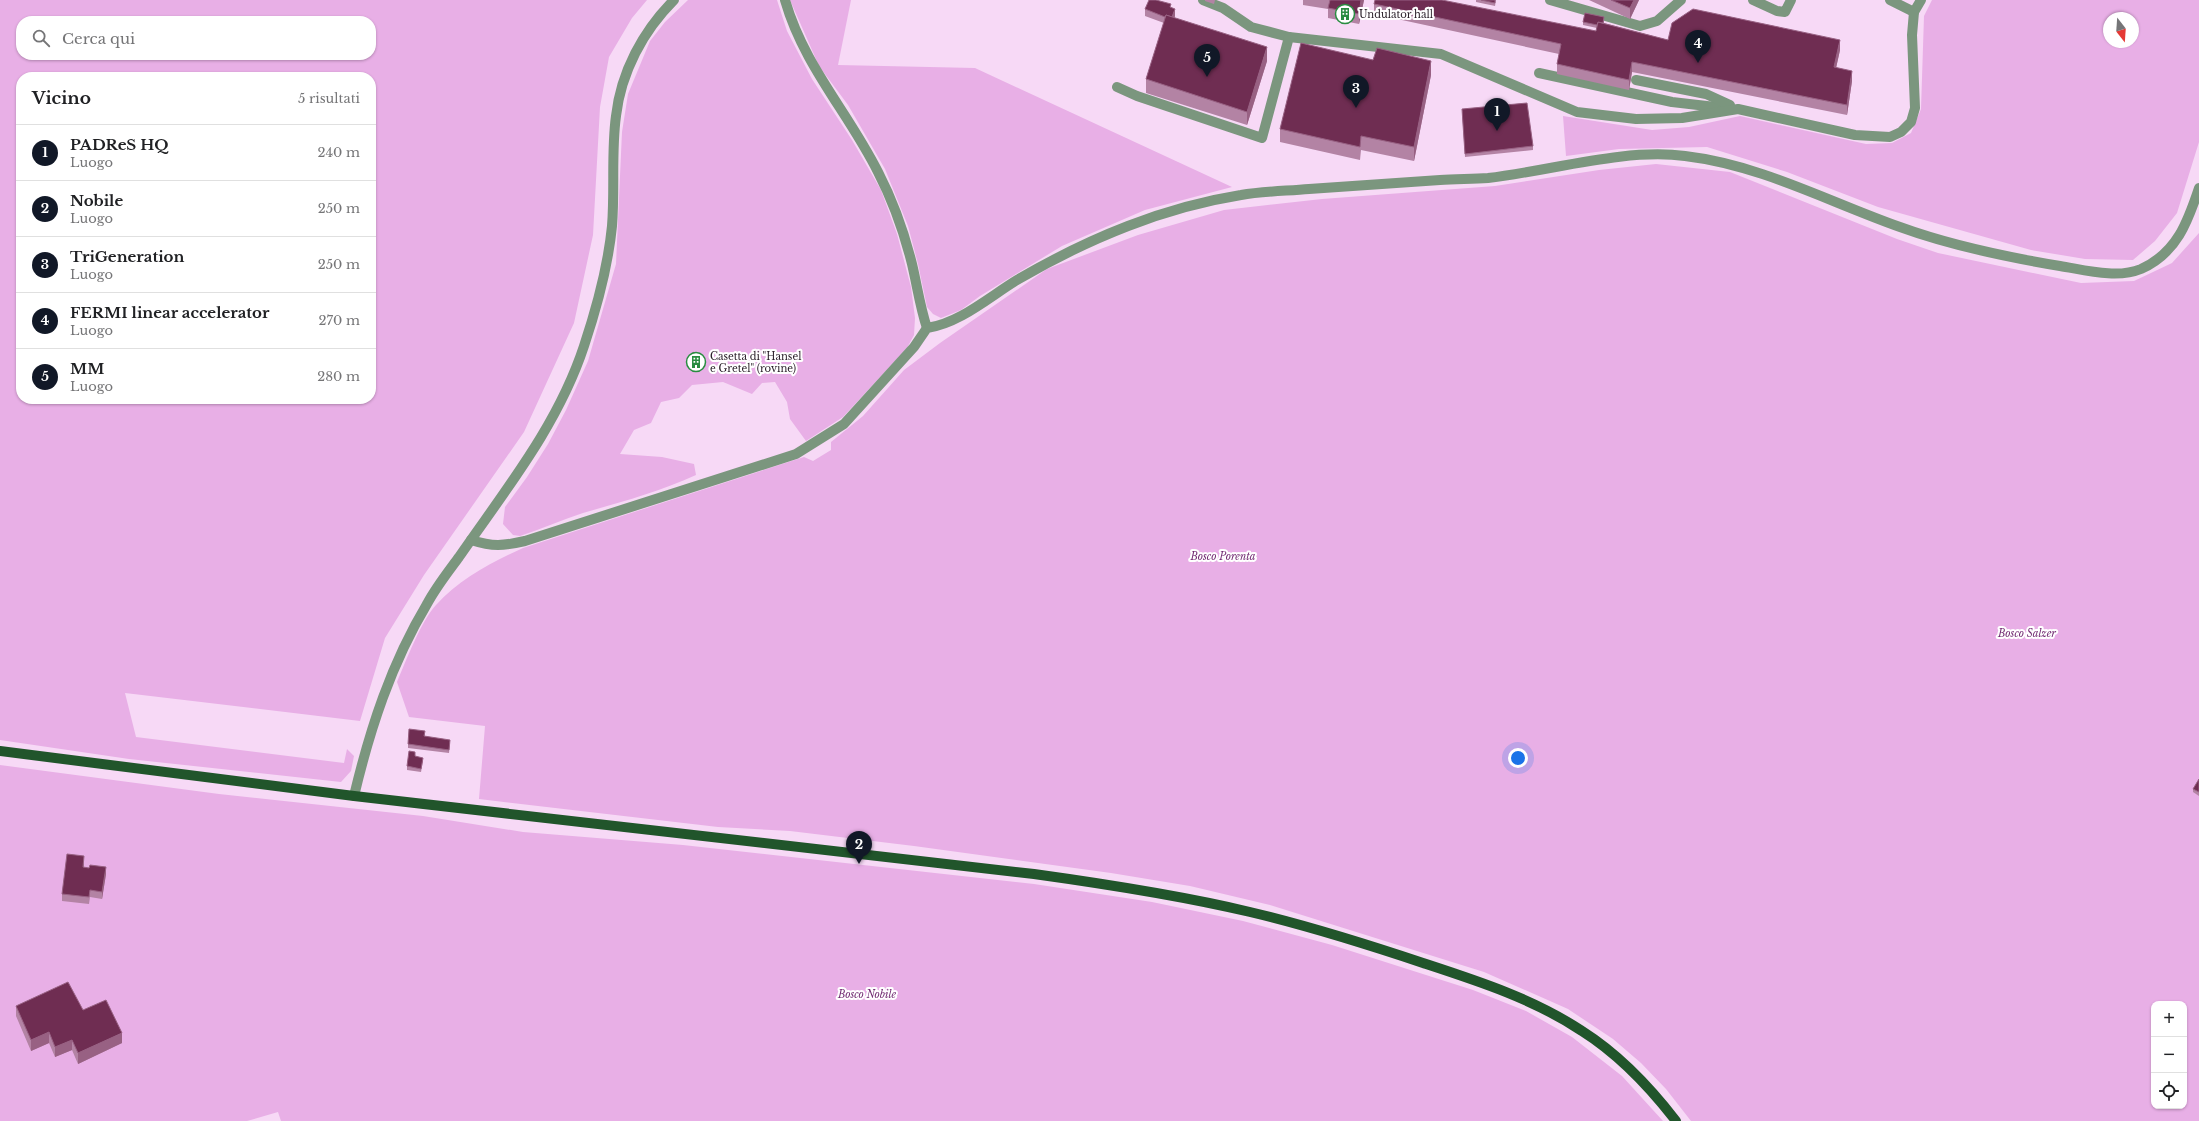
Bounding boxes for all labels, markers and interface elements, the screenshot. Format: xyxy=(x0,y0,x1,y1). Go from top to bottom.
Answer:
building icon: Undulator hall xyxy=(1334,3,1356,25)
place label: Undulator hall xyxy=(1359,8,1433,21)
north arrow xyxy=(2103,12,2139,48)
search box xyxy=(16,16,376,60)
icon: search xyxy=(30,27,52,49)
text: Cerca qui xyxy=(62,29,135,48)
pin: 4 xyxy=(1685,30,1711,63)
pin: 5 xyxy=(1194,44,1220,77)
pin: 3 xyxy=(1343,75,1369,108)
text: Vicino xyxy=(32,88,91,109)
text: 5 risultati xyxy=(298,90,360,107)
pin: 1 xyxy=(1484,98,1510,131)
text: PADReS HQ xyxy=(70,135,169,154)
text: 1 xyxy=(42,144,48,161)
text: 240 m xyxy=(317,144,360,161)
text: Luogo xyxy=(70,154,113,171)
text: Nobile xyxy=(70,191,123,210)
text: 2 xyxy=(41,200,49,217)
text: 250 m xyxy=(318,200,360,217)
text: Luogo xyxy=(70,210,113,227)
text: TriGeneration xyxy=(70,247,184,266)
text: 3 xyxy=(41,256,49,273)
text: 250 m xyxy=(318,256,360,273)
text: Luogo xyxy=(70,266,113,283)
text: FERMI linear accelerator xyxy=(70,303,269,322)
text: 4 xyxy=(41,312,49,329)
text: 270 m xyxy=(319,312,360,329)
text: Luogo xyxy=(70,322,113,339)
place label: Casetta di "Hansel e Gretel" (rovine) xyxy=(710,350,801,375)
building icon: Casetta di "Hansel e Gretel" (rovine) xyxy=(685,351,707,373)
text: MM xyxy=(70,359,104,378)
text: 5 xyxy=(41,368,49,385)
text: 280 m xyxy=(317,368,360,385)
text: Luogo xyxy=(70,378,113,395)
park label: Bosco Porenta xyxy=(1189,550,1256,563)
park label: Bosco Salzer xyxy=(1997,627,2056,640)
your location xyxy=(1508,748,1528,768)
pin: 2 xyxy=(846,831,872,864)
park label: Bosco Nobile xyxy=(837,988,897,1001)
map controls xyxy=(2151,1001,2187,1109)
button: + xyxy=(2151,1001,2187,1037)
button: − xyxy=(2151,1037,2187,1073)
button: locate xyxy=(2151,1073,2187,1109)

